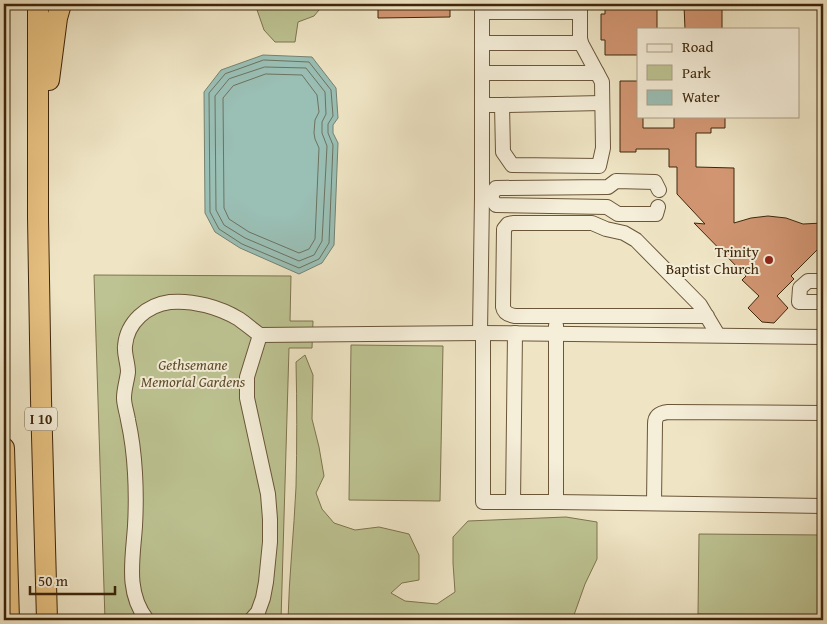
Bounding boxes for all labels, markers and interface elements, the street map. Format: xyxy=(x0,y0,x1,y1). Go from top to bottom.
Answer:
legend xyxy=(637,28,800,118)
text: Road xyxy=(682,36,713,57)
text: Park xyxy=(682,62,711,83)
text: Water xyxy=(682,86,720,107)
place label: Trinity Baptist Church xyxy=(666,241,760,279)
marker: Trinity Baptist Church xyxy=(763,254,775,266)
park label: Gethsemane Memorial Gardens xyxy=(141,354,246,392)
road number: I 10 xyxy=(25,408,57,430)
scale bar xyxy=(30,564,115,596)
text: 50 m xyxy=(38,570,69,591)

